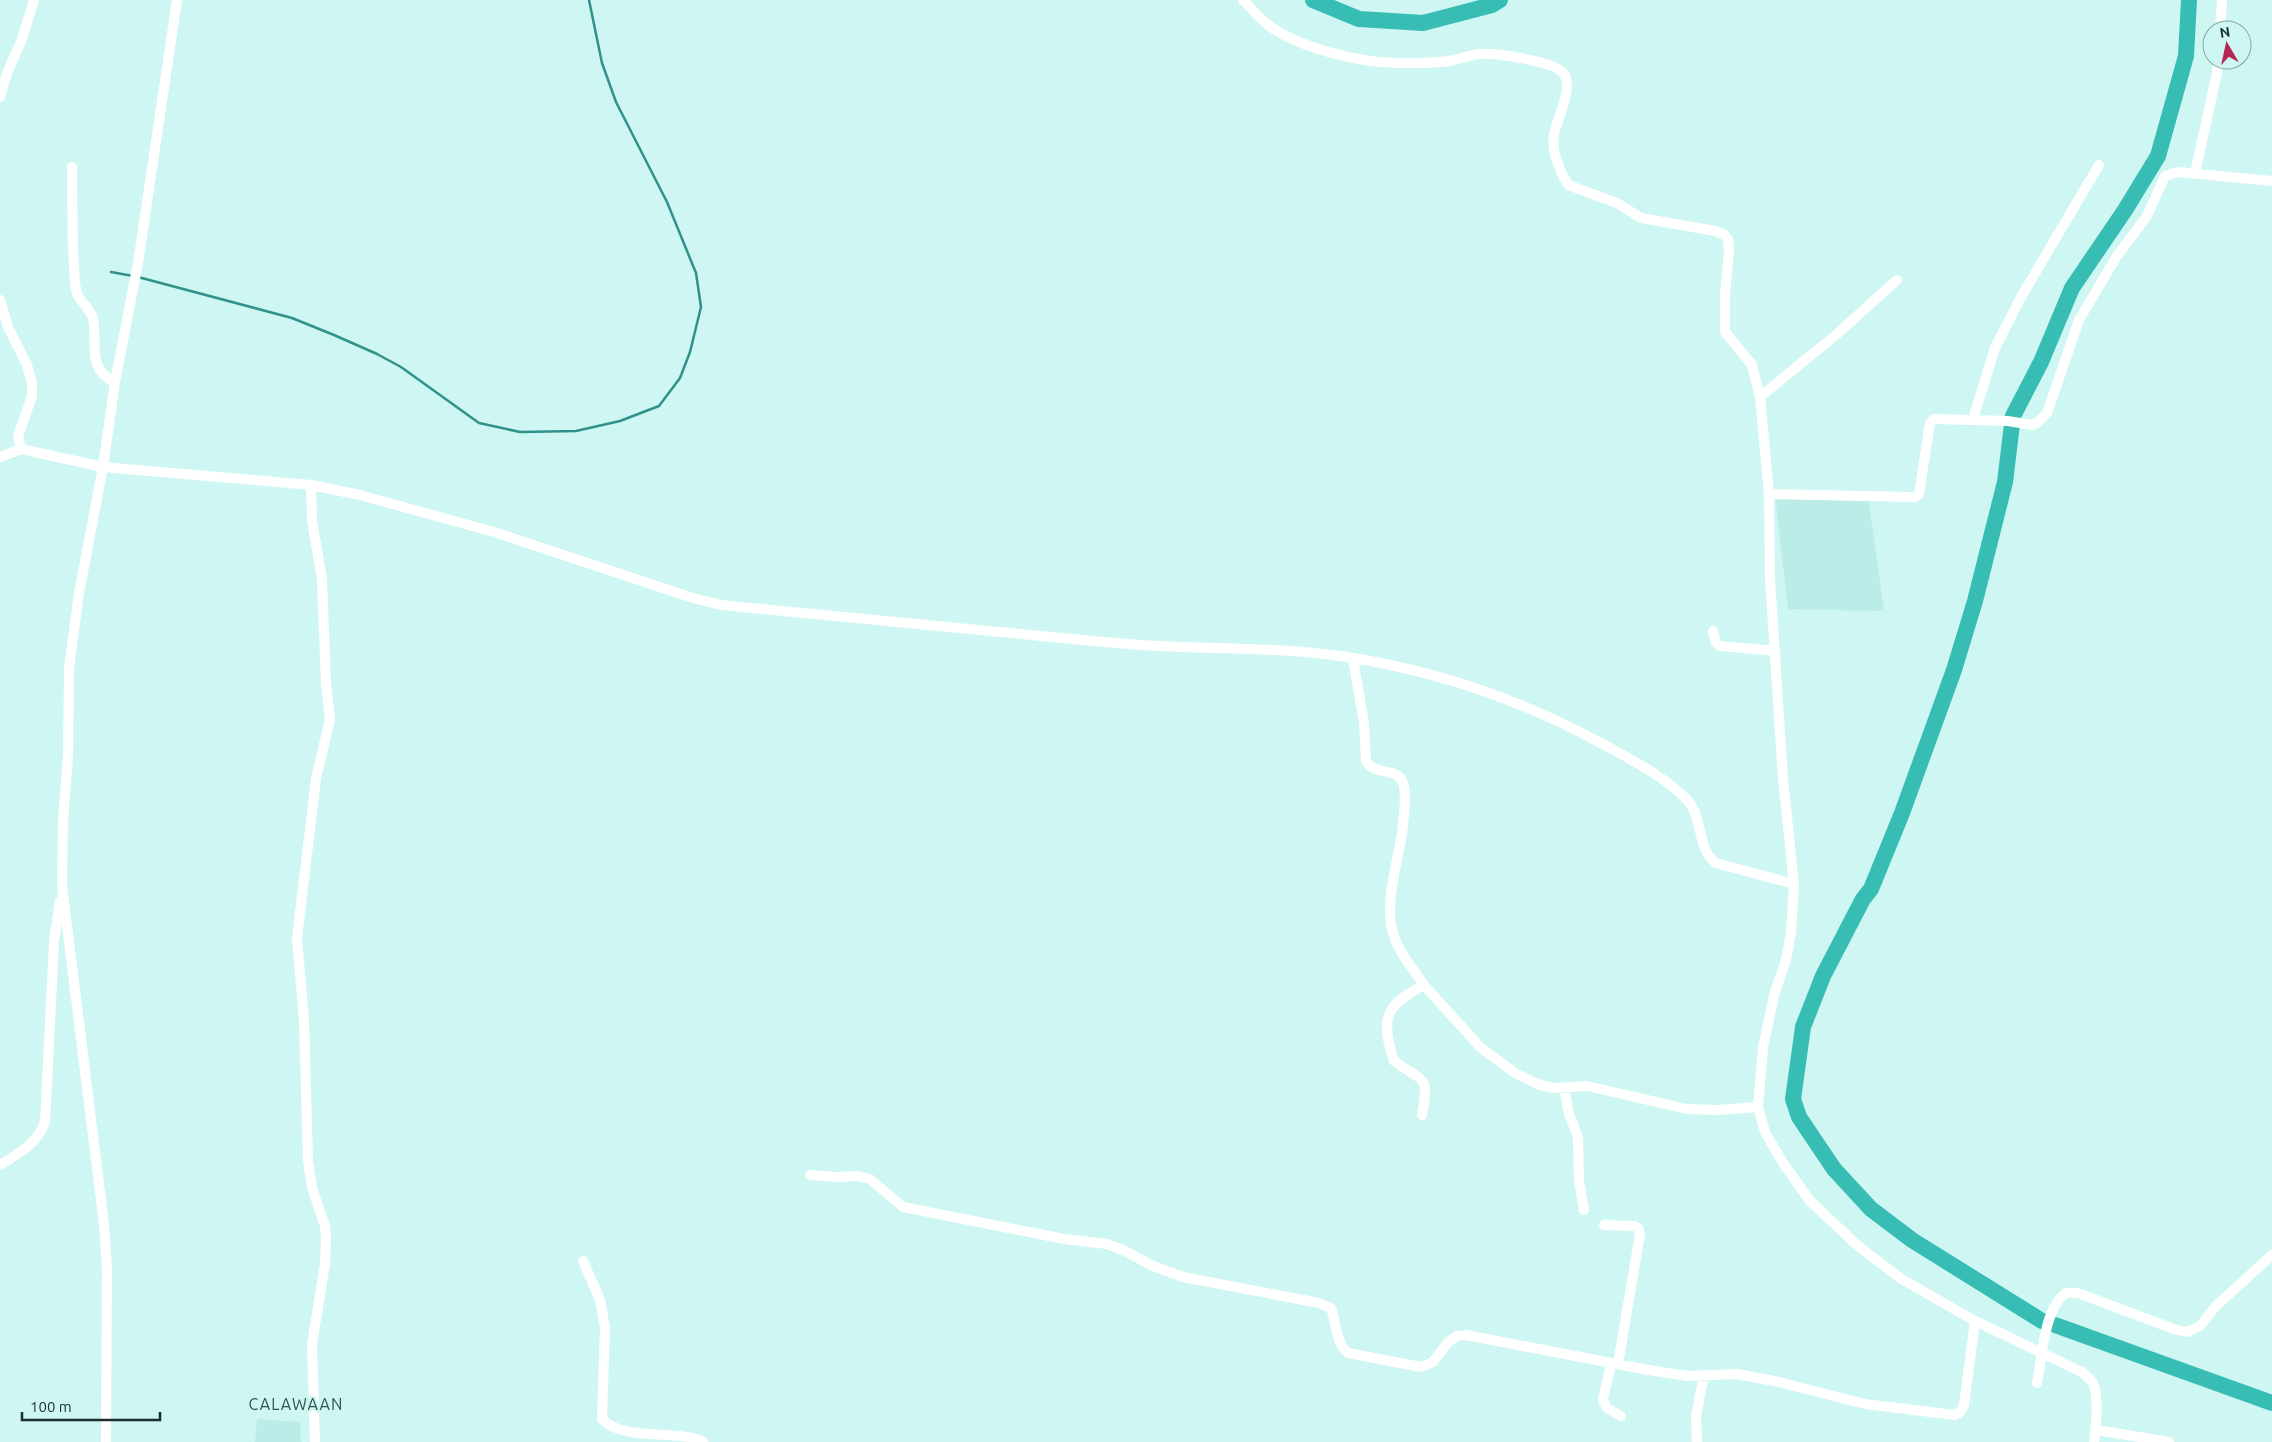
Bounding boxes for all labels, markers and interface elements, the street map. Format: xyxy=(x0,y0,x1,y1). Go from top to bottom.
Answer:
north arrow xyxy=(2202,20,2252,70)
text: N xyxy=(2219,23,2231,41)
scale bar xyxy=(22,1390,160,1422)
district label: CALAWAAN xyxy=(249,1395,343,1413)
text: 100 m xyxy=(30,1398,72,1415)

